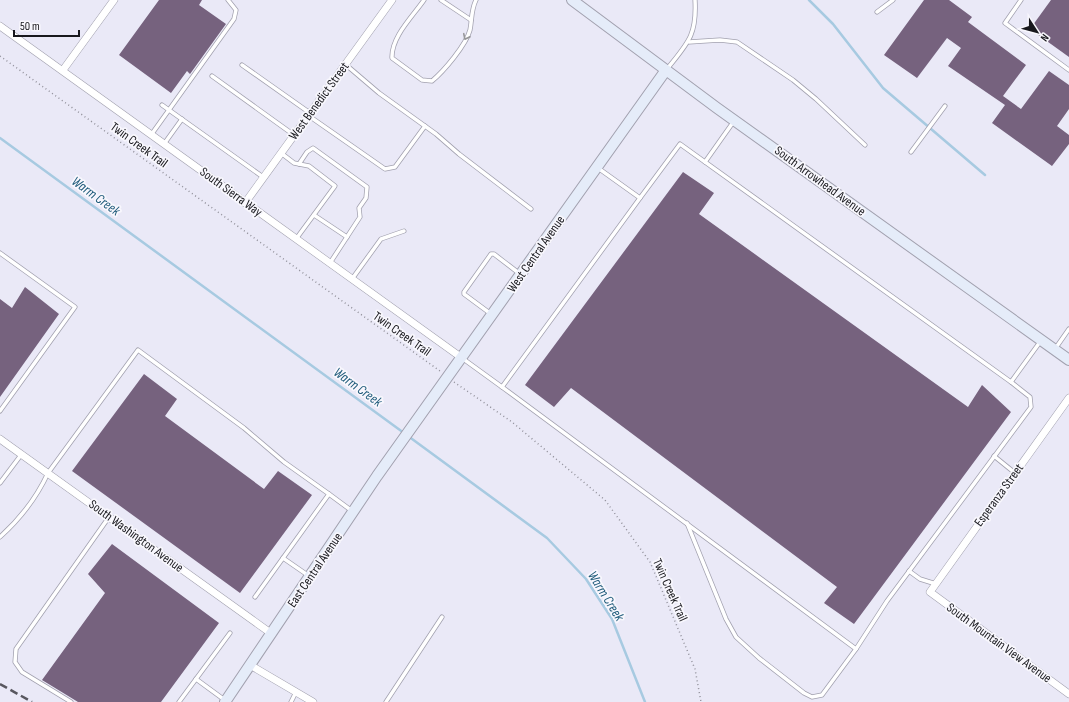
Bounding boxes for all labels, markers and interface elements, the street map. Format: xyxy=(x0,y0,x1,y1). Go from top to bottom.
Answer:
scale bar xyxy=(14,12,79,38)
north arrow xyxy=(1017,12,1057,52)
text: 50 m xyxy=(20,19,40,34)
text: N xyxy=(1038,31,1052,44)
one-way arrow xyxy=(463,33,471,40)
street label: West Benedict Street xyxy=(285,59,353,143)
street label: Twin Creek Trail xyxy=(107,119,171,171)
street label: South Arrowhead Avenue xyxy=(771,143,869,219)
street label: South Sierra Way xyxy=(197,164,265,220)
water label: Warm Creek xyxy=(68,173,124,220)
street label: West Central Avenue xyxy=(504,213,568,295)
street label: Twin Creek Trail xyxy=(370,308,434,360)
water label: Warm Creek xyxy=(330,364,386,411)
street label: Esperanza Street xyxy=(971,460,1027,530)
street label: South Washington Avenue xyxy=(86,496,186,576)
street label: East Central Avenue xyxy=(284,530,346,610)
street label: Twin Creek Trail xyxy=(649,556,691,624)
water label: Warm Creek xyxy=(584,568,628,625)
street label: South Mountain View Avenue xyxy=(943,600,1055,686)

